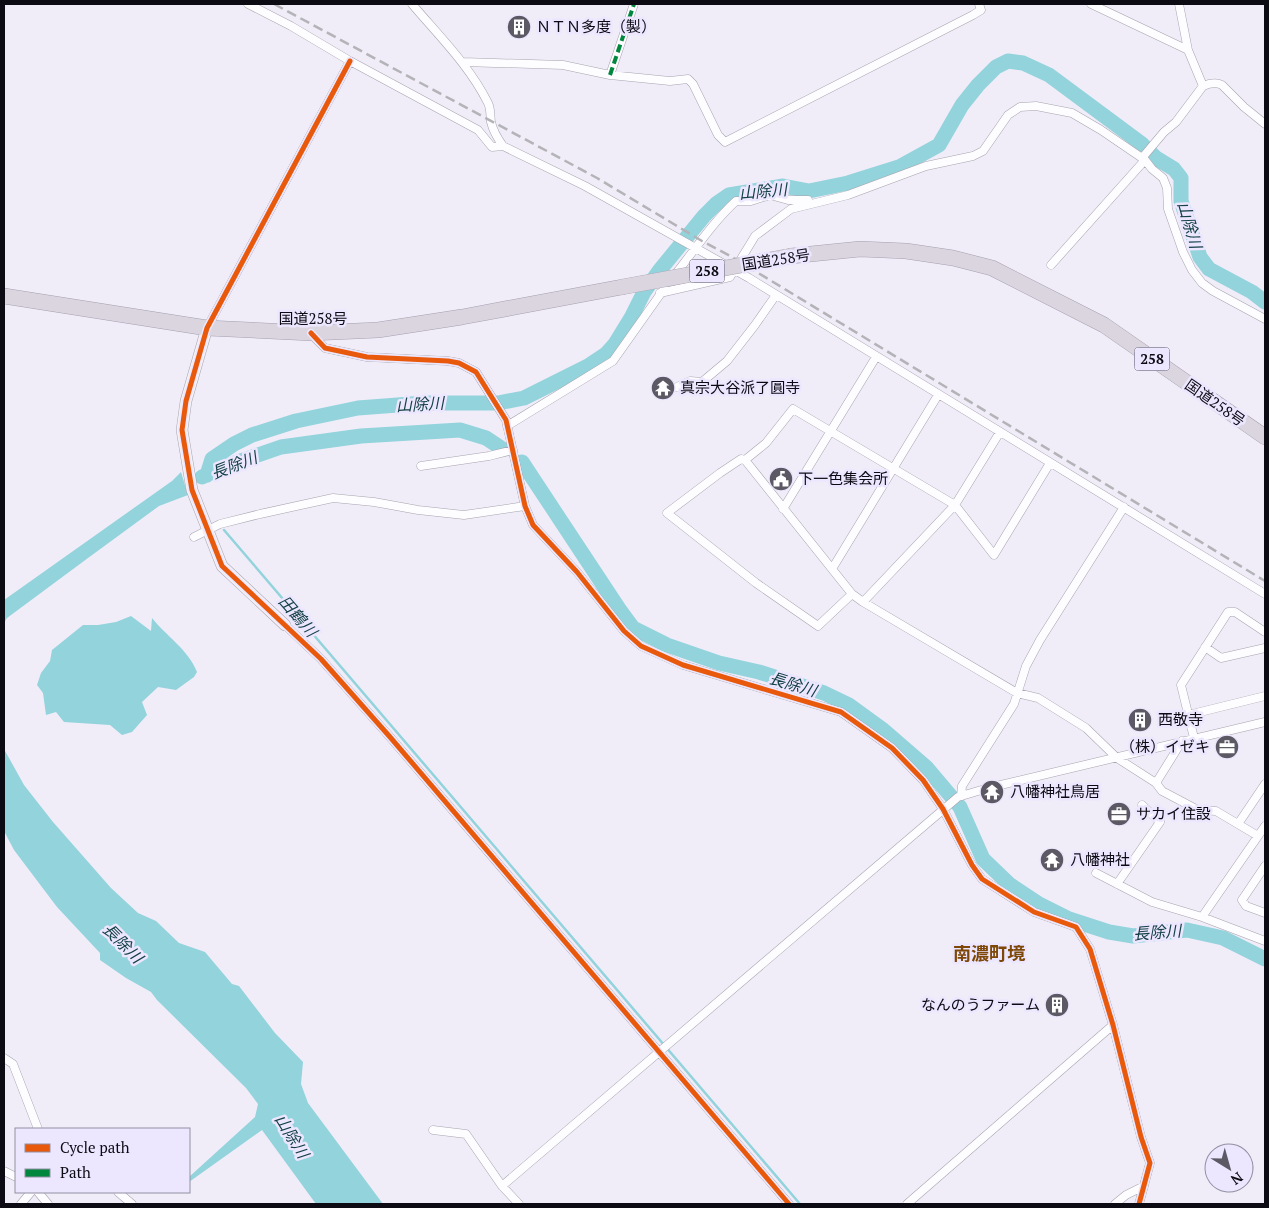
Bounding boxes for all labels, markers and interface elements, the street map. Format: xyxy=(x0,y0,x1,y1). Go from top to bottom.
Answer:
building icon: ＮＴＮ多度（製） xyxy=(506,14,532,40)
place label: ＮＴＮ多度（製） xyxy=(536,16,656,36)
water label: 山除川 xyxy=(738,178,790,204)
water label: 山除川 xyxy=(1173,199,1208,253)
street label: 国道258号 xyxy=(740,244,811,274)
road number: 258 xyxy=(690,260,724,282)
street label: 国道258号 xyxy=(279,308,348,328)
road number: 258 xyxy=(1134,348,1170,370)
street label: 国道258号 xyxy=(1182,374,1250,430)
temple icon: 真宗大谷派了圓寺 xyxy=(650,375,676,401)
place label: 真宗大谷派了圓寺 xyxy=(680,377,800,397)
water label: 山除川 xyxy=(395,392,447,416)
water label: 長除川 xyxy=(208,445,262,484)
public building icon: 下一色集会所 xyxy=(768,466,794,492)
place label: 下一色集会所 xyxy=(798,468,888,488)
water label: 田鶴川 xyxy=(274,591,323,643)
water label: 長除川 xyxy=(767,666,821,702)
building icon: 西敬寺 xyxy=(1127,707,1153,733)
place label: 西敬寺 xyxy=(1158,709,1203,729)
office icon: （株）イゼキ xyxy=(1214,734,1240,760)
place label: （株）イゼキ xyxy=(1120,736,1210,756)
temple icon: 八幡神社鳥居 xyxy=(979,779,1005,805)
place label: 八幡神社鳥居 xyxy=(1010,781,1100,801)
office icon: サカイ住設 xyxy=(1106,801,1132,827)
place label: サカイ住設 xyxy=(1136,803,1211,823)
temple icon: 八幡神社 xyxy=(1039,847,1065,873)
place label: 八幡神社 xyxy=(1070,849,1130,869)
water label: 長除川 xyxy=(98,918,149,969)
water label: 長除川 xyxy=(1132,919,1184,945)
district label: 南濃町境 xyxy=(953,941,1026,965)
building icon: なんのうファーム xyxy=(1044,992,1070,1018)
place label: なんのうファーム xyxy=(921,994,1040,1014)
water label: 山除川 xyxy=(270,1110,315,1164)
legend xyxy=(15,1128,190,1193)
text: Cycle path xyxy=(60,1137,130,1157)
north arrow xyxy=(1204,1143,1254,1193)
text: Path xyxy=(60,1162,91,1182)
text: N xyxy=(1227,1168,1247,1190)

